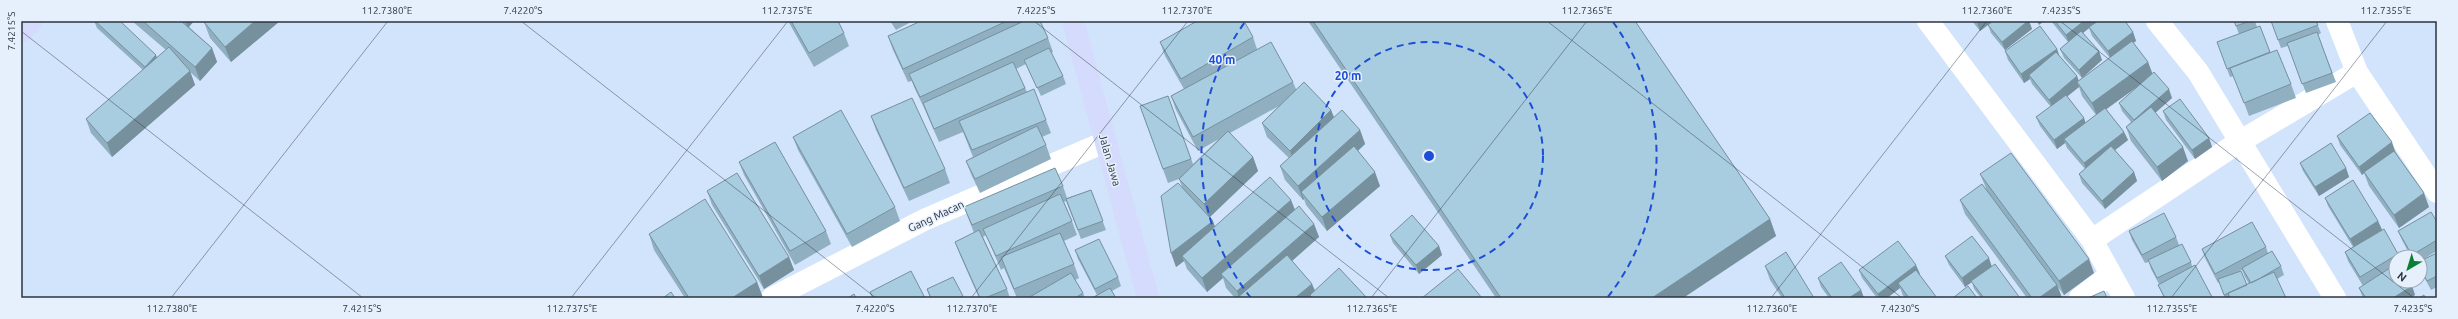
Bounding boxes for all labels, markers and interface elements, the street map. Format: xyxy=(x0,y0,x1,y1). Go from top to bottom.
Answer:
text: 112.7380°E xyxy=(362,5,413,16)
text: 7.4220°S xyxy=(503,5,543,16)
text: 112.7375°E xyxy=(762,5,813,16)
text: 7.4225°S xyxy=(1016,5,1056,16)
text: 112.7370°E xyxy=(1162,5,1213,16)
text: 112.7365°E xyxy=(1562,5,1613,16)
text: 112.7360°E xyxy=(1962,5,2013,16)
text: 7.4235°S xyxy=(2041,5,2081,16)
text: 112.7355°E xyxy=(2361,5,2412,16)
text: 7.4215°S xyxy=(6,11,17,51)
text: 40 m xyxy=(1209,53,1235,66)
text: 20 m xyxy=(1335,69,1361,82)
street label: Jalan Jawa xyxy=(1097,133,1123,187)
centre of rings xyxy=(1422,149,1436,163)
street label: Gang Macan xyxy=(906,198,966,234)
north arrow xyxy=(2388,249,2428,289)
text: N xyxy=(2395,270,2409,284)
text: 112.7380°E xyxy=(147,303,198,314)
text: 7.4215°S xyxy=(342,303,382,314)
text: 112.7375°E xyxy=(547,303,598,314)
text: 7.4220°S xyxy=(855,303,895,314)
text: 112.7370°E xyxy=(947,303,998,314)
text: 112.7365°E xyxy=(1347,303,1398,314)
text: 112.7360°E xyxy=(1747,303,1798,314)
text: 7.4230°S xyxy=(1880,303,1920,314)
text: 112.7355°E xyxy=(2147,303,2198,314)
text: 7.4235°S xyxy=(2393,303,2433,314)

